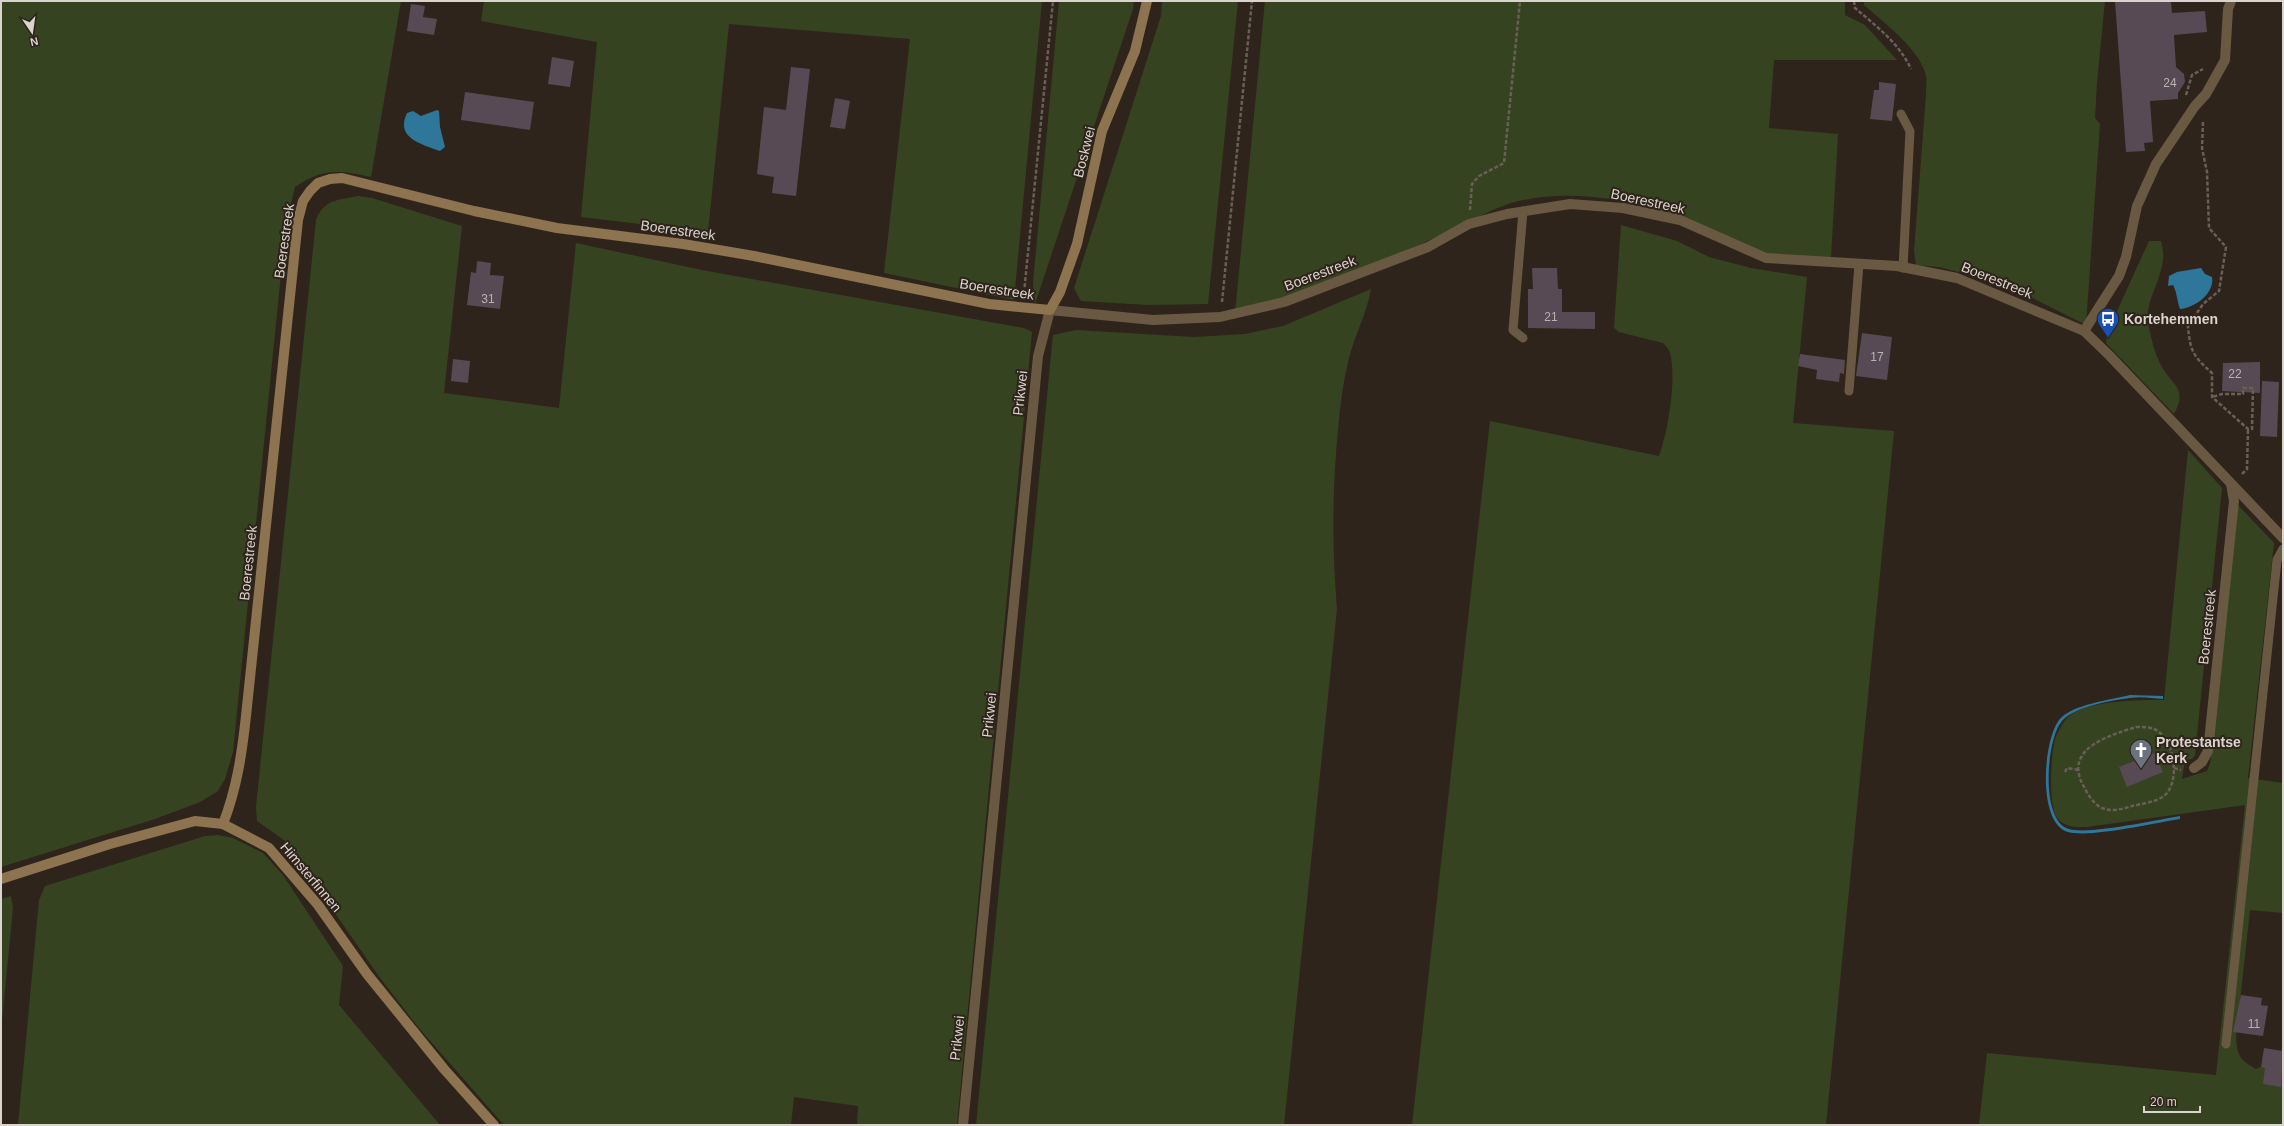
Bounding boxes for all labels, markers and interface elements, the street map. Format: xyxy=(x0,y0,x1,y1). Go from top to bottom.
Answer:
north arrow xyxy=(12,12,52,52)
text: N xyxy=(29,35,39,48)
house number: 24 xyxy=(2163,76,2177,90)
street label: Boskwei xyxy=(1070,125,1098,179)
street label: Boerestreek xyxy=(1609,185,1688,217)
street label: Boerestreek xyxy=(271,202,297,279)
street label: Boerestreek xyxy=(640,217,717,243)
street label: Boerestreek xyxy=(1282,252,1359,294)
street label: Boerestreek xyxy=(1959,258,2036,302)
street label: Boerestreek xyxy=(958,275,1037,303)
house number: 31 xyxy=(481,292,495,306)
bus stop icon: Kortehemmen xyxy=(2095,306,2121,339)
house number: 21 xyxy=(1544,310,1558,324)
place label: Kortehemmen xyxy=(2124,311,2218,327)
house number: 17 xyxy=(1870,350,1884,364)
house number: 22 xyxy=(2228,367,2242,381)
street label: Prikwei xyxy=(1010,370,1030,416)
street label: Boerestreek xyxy=(236,524,260,601)
street label: Boerestreek xyxy=(2195,588,2219,665)
street label: Prikwei xyxy=(979,692,999,738)
place label: Protestantse Kerk xyxy=(2156,734,2241,766)
church icon: Protestantse Kerk xyxy=(2128,737,2154,770)
street label: Himsterfinnen xyxy=(277,839,345,915)
street label: Prikwei xyxy=(947,1015,967,1061)
house number: 11 xyxy=(2248,1017,2261,1031)
scale bar xyxy=(2144,1088,2200,1114)
text: 20 m xyxy=(2150,1095,2177,1109)

